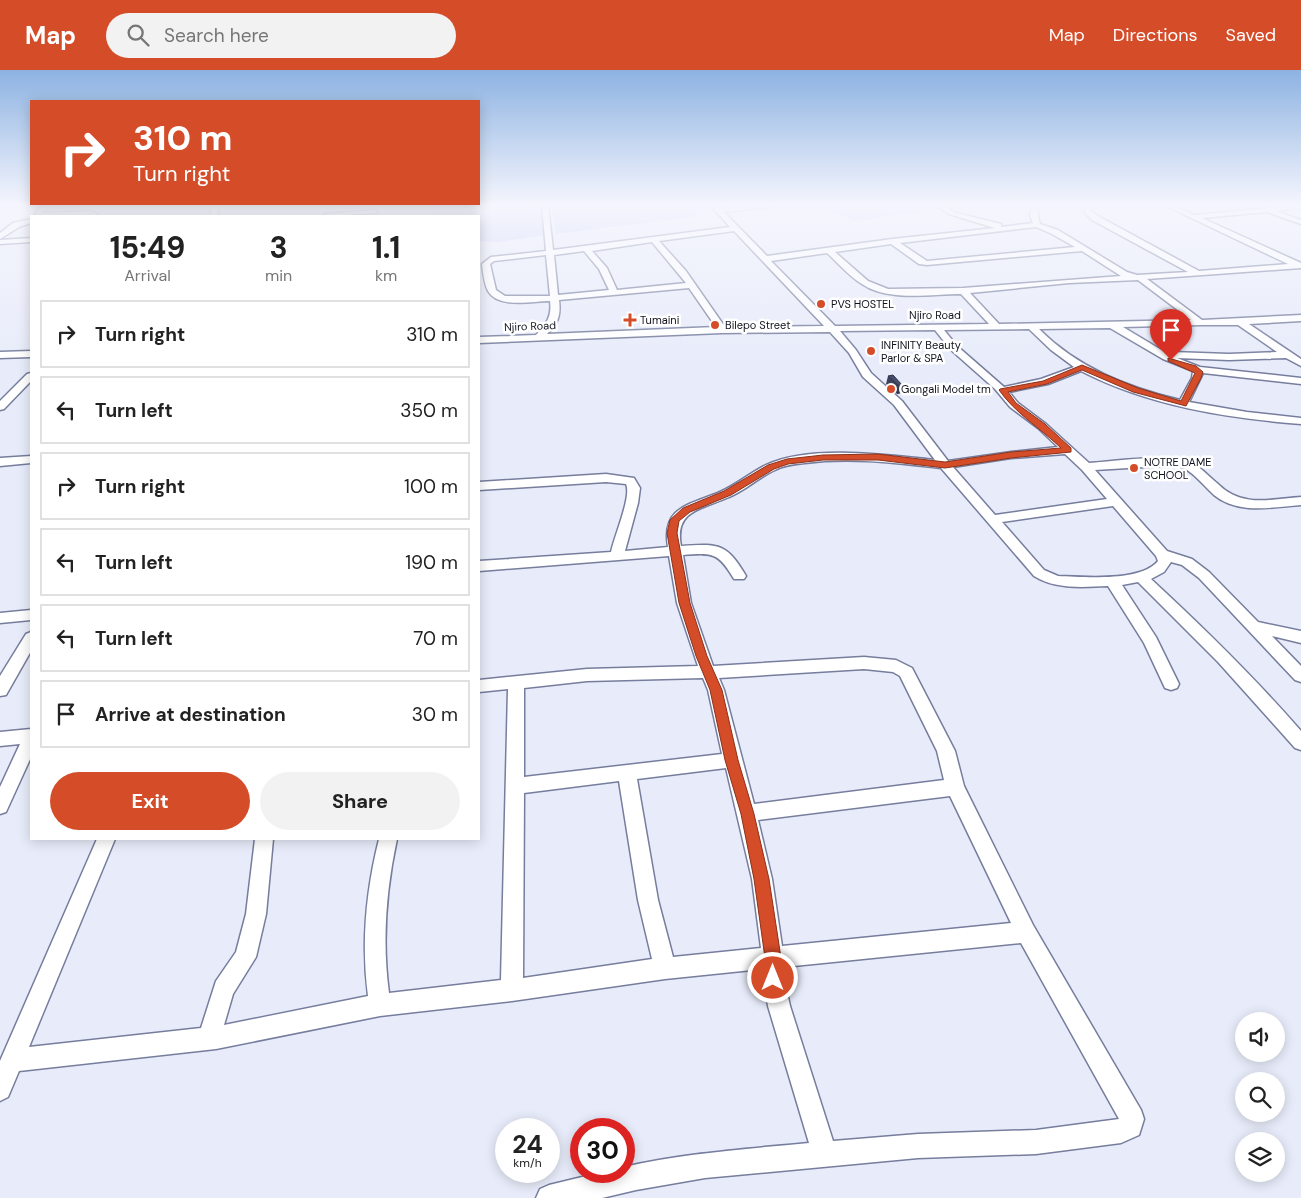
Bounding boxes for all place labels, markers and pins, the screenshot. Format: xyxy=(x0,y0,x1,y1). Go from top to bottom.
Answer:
place label: PVS HOSTEL xyxy=(831,297,894,311)
marker: PVS HOSTEL xyxy=(815,298,827,310)
pin xyxy=(1150,309,1192,360)
place label: Tumaini xyxy=(640,313,679,327)
marker: Tumaini xyxy=(624,314,636,326)
place label: Bilepo Street xyxy=(725,318,790,332)
marker: Bilepo Street xyxy=(709,319,721,331)
place label: INFINITY Beauty Parlor & SPA xyxy=(881,338,961,365)
marker: INFINITY Beauty Parlor & SPA xyxy=(865,345,877,357)
place label: Gongali Model tm xyxy=(901,382,991,396)
marker: Gongali Model tm xyxy=(885,383,897,395)
place label: NOTRE DAME SCHOOL xyxy=(1144,455,1211,482)
marker: NOTRE DAME SCHOOL xyxy=(1128,462,1140,474)

